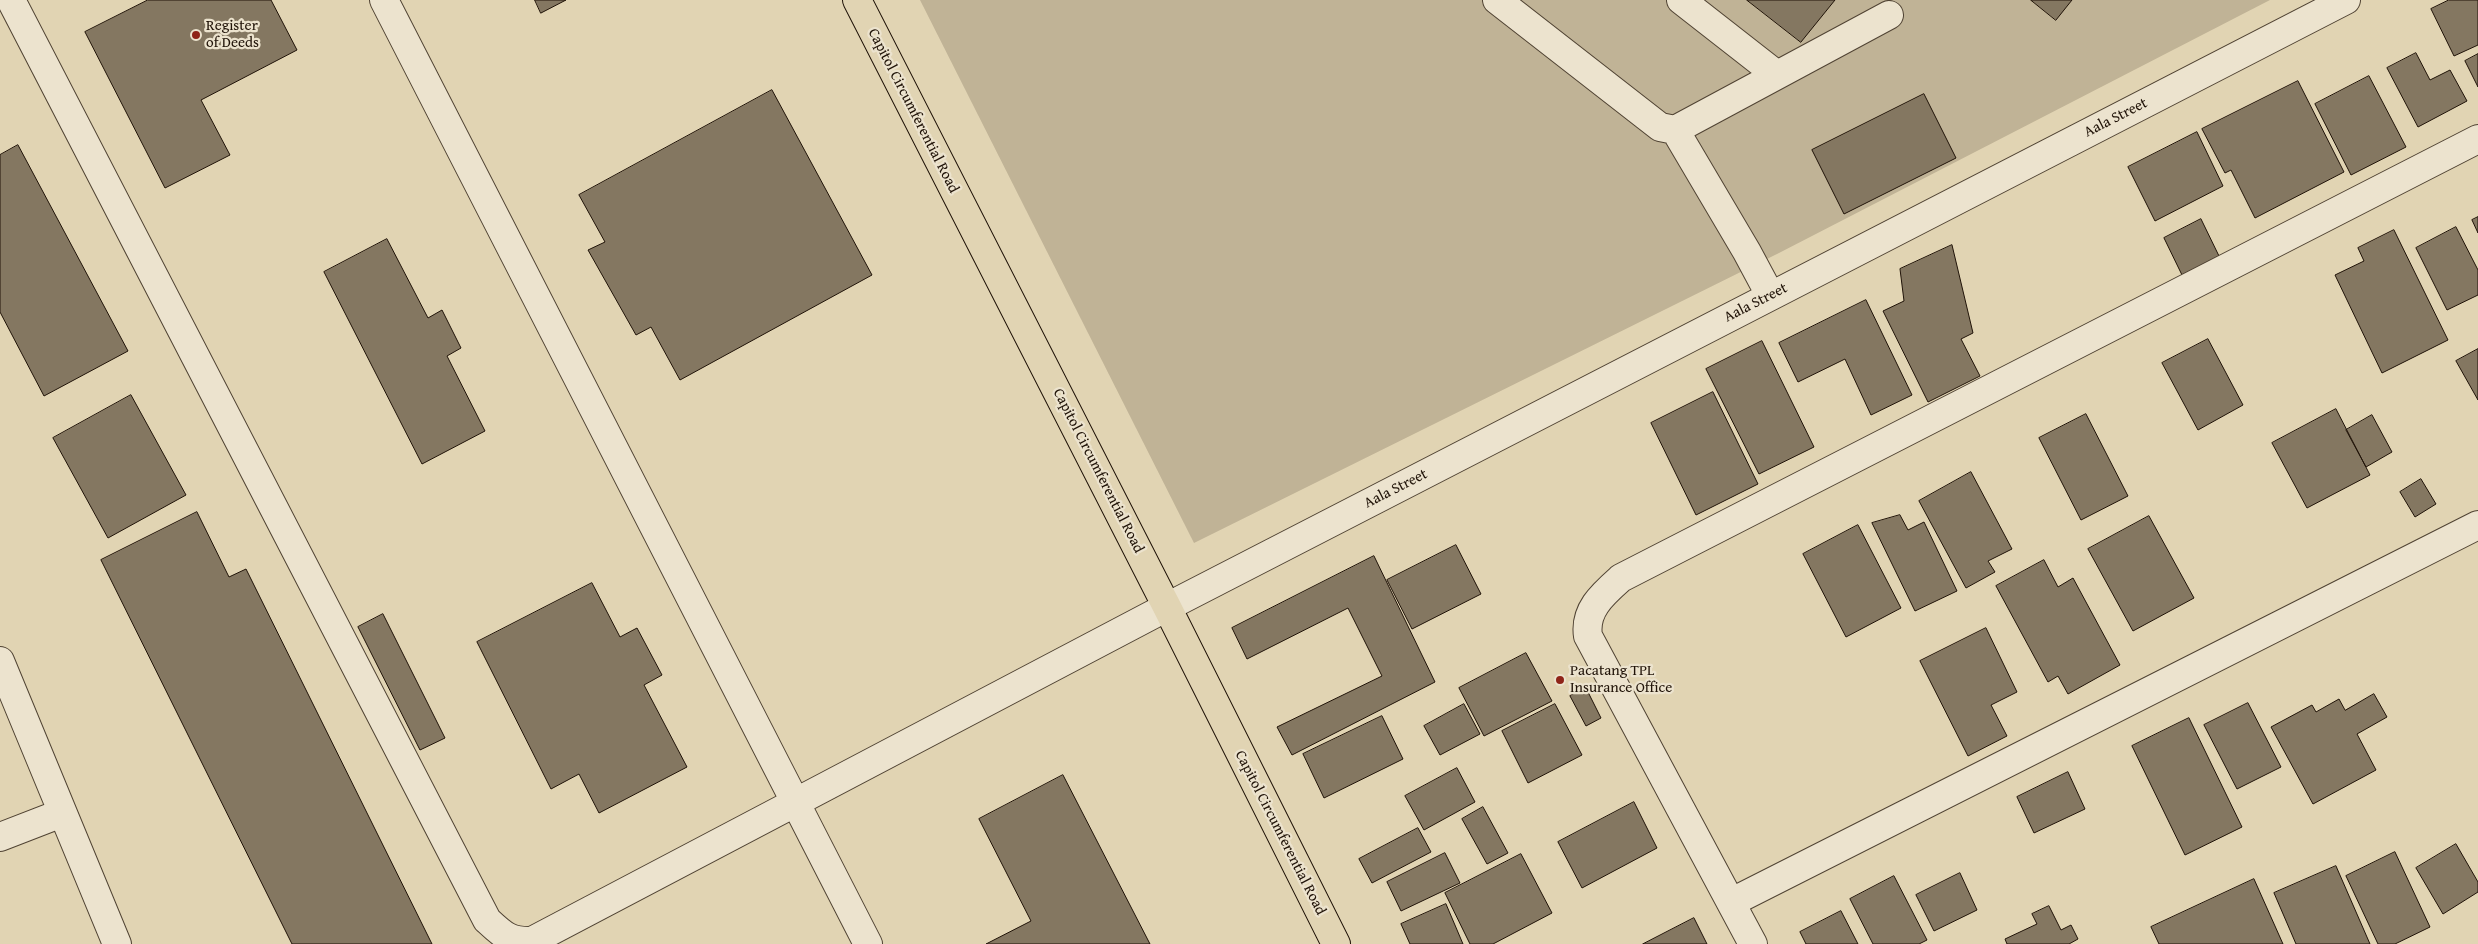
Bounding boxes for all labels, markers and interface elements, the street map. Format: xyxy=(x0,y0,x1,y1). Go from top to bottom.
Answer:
place label: Register of Deeds xyxy=(206,17,259,52)
street label: Capitol Circumferential Road xyxy=(864,26,962,196)
marker: Register of Deeds xyxy=(190,29,202,41)
street label: Aala Street xyxy=(2081,94,2151,142)
street label: Aala Street xyxy=(1721,279,1791,327)
street label: Capitol Circumferential Road xyxy=(1049,386,1147,556)
street label: Aala Street xyxy=(1361,465,1431,513)
place label: Pacatang TPL Insurance Office xyxy=(1570,662,1672,697)
marker: Pacatang TPL Insurance Office xyxy=(1554,674,1566,686)
street label: Capitol Circumferential Road xyxy=(1231,748,1329,918)

